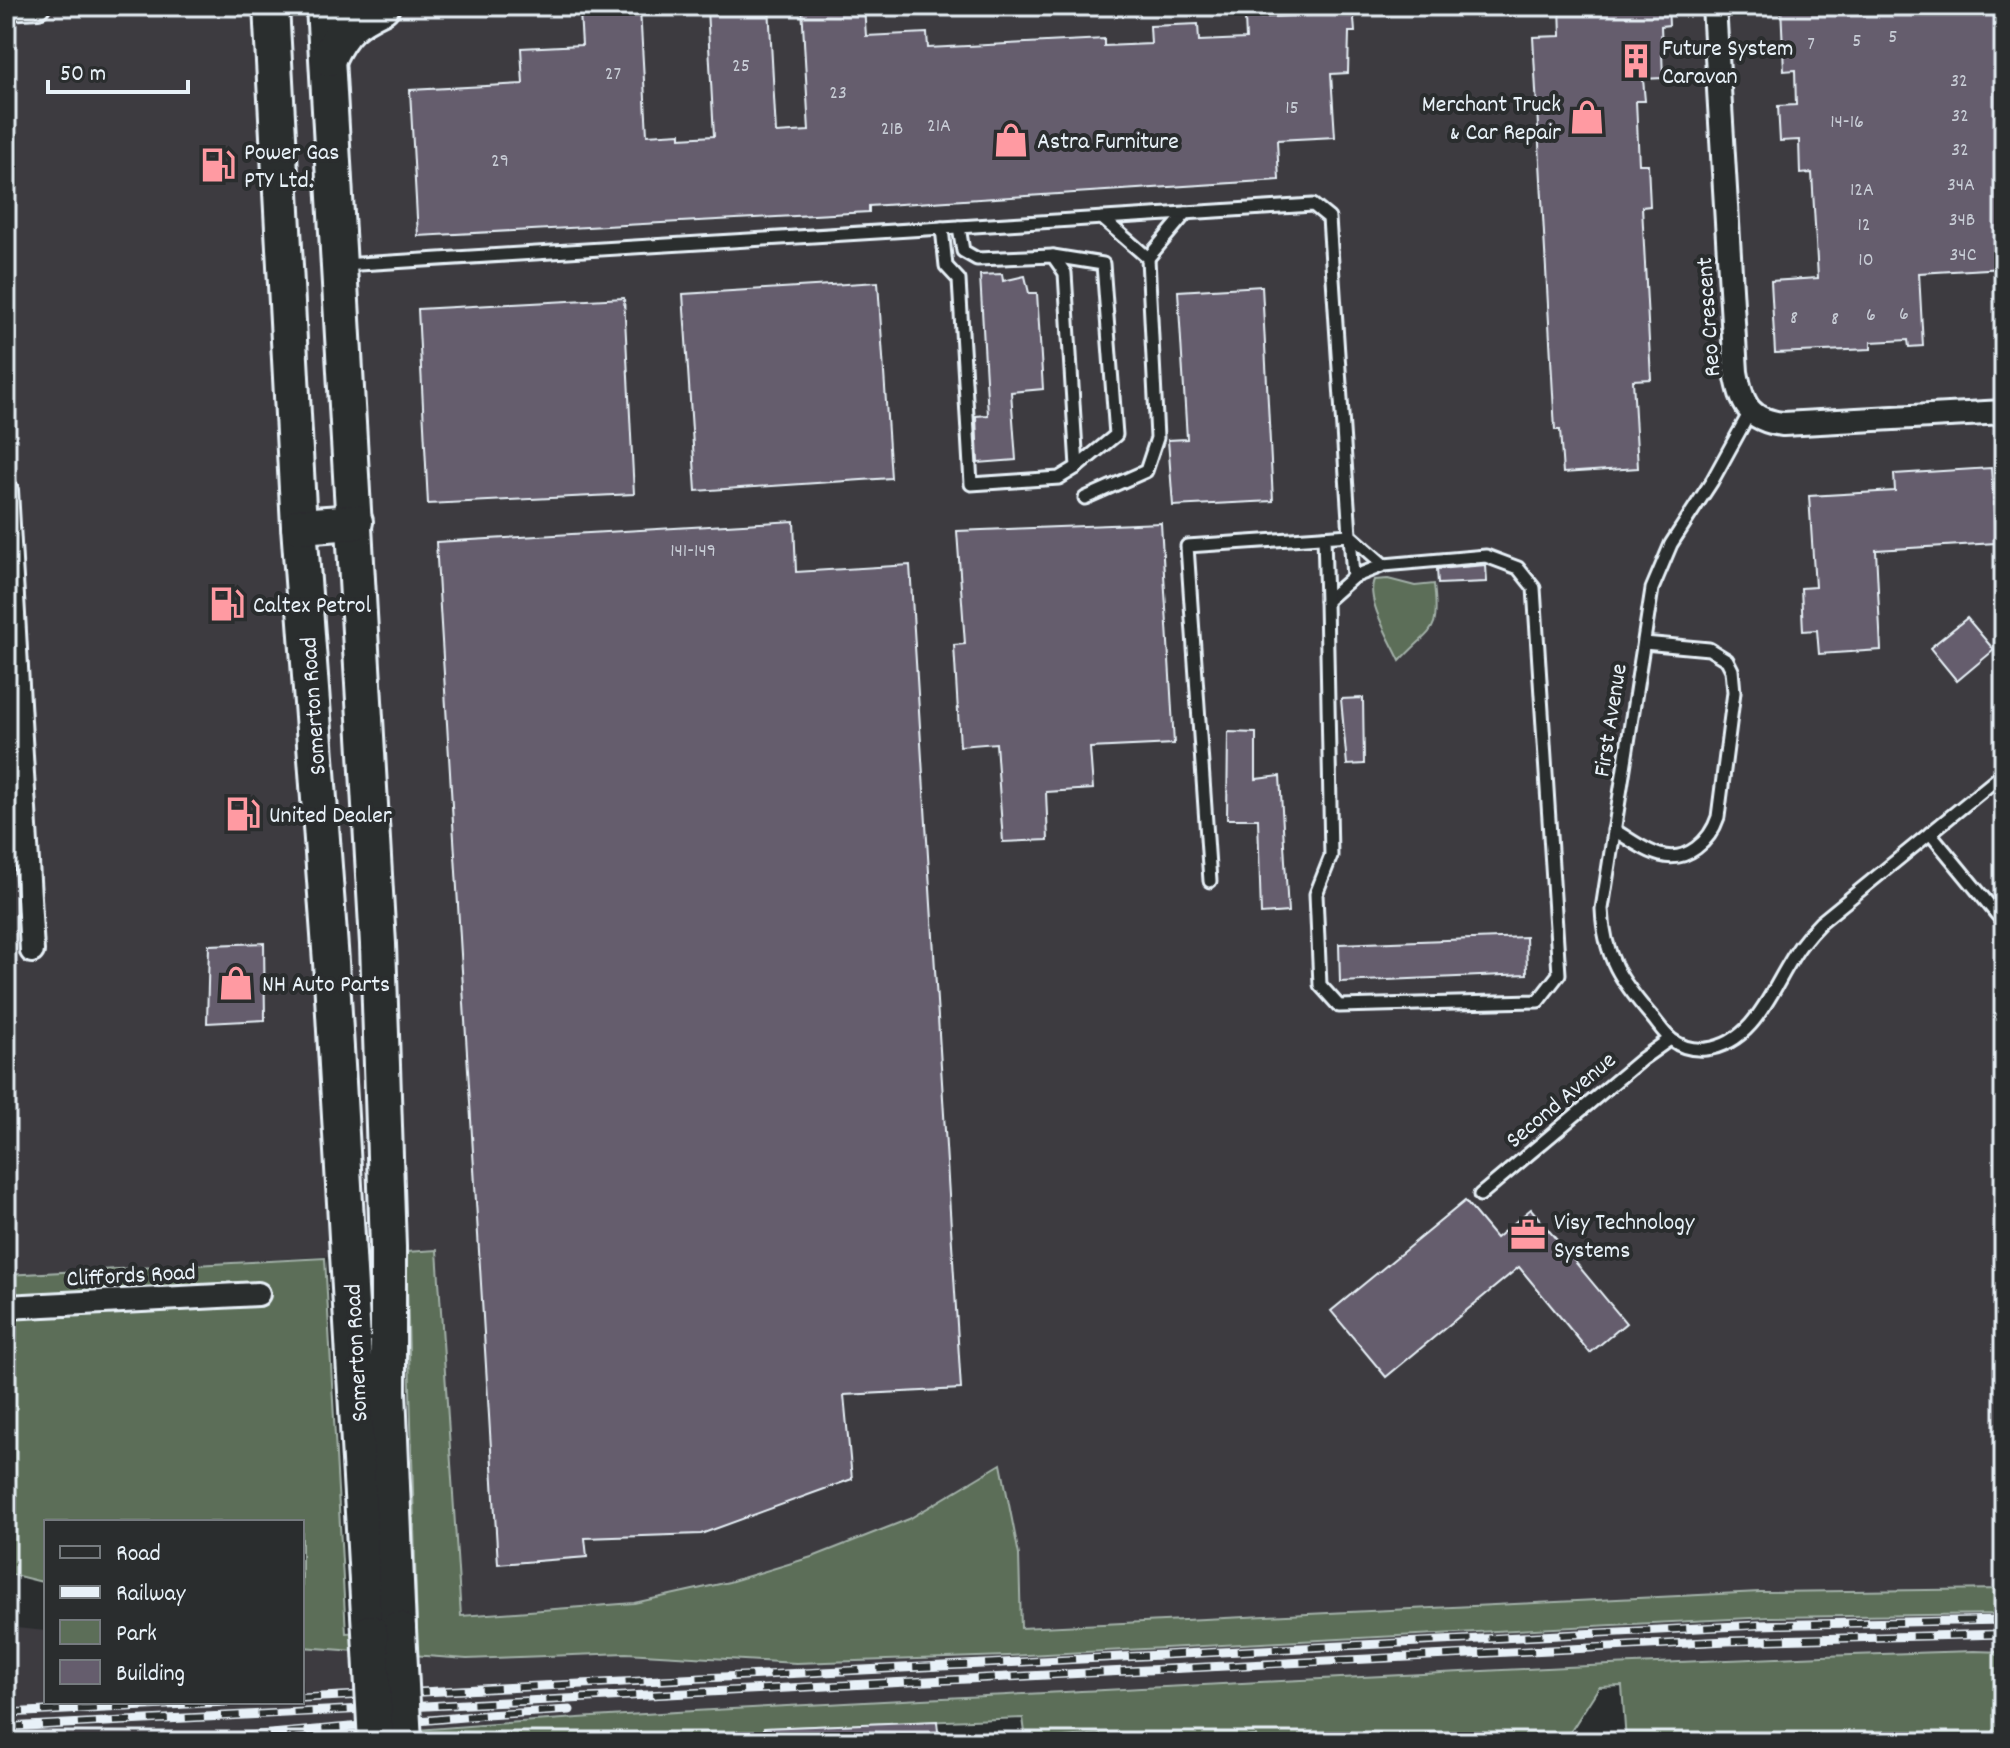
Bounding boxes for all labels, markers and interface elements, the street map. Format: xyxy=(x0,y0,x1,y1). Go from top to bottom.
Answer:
house number: 5 xyxy=(1888,24,1898,52)
house number: 5 xyxy=(1852,28,1862,56)
house number: 7 xyxy=(1807,31,1815,59)
place label: Future System Caravan xyxy=(1662,33,1794,95)
building icon: Future System Caravan xyxy=(1617,42,1655,80)
scale bar xyxy=(48,44,188,94)
house number: 25 xyxy=(732,53,750,81)
text: 50 m xyxy=(60,58,106,92)
house number: 27 xyxy=(605,61,621,89)
house number: 32 xyxy=(1950,68,1968,96)
house number: 23 xyxy=(829,80,847,108)
place label: Merchant Truck & Car Repair xyxy=(1422,89,1561,151)
house number: 15 xyxy=(1285,95,1299,123)
shop icon: Merchant Truck & Car Repair xyxy=(1568,98,1606,136)
house number: 32 xyxy=(1951,103,1969,131)
house number: 14-16 xyxy=(1830,109,1864,137)
house number: 21A xyxy=(927,113,951,141)
house number: 21B xyxy=(881,116,903,144)
shop icon: Astra Furniture xyxy=(992,121,1030,159)
place label: Astra Furniture xyxy=(1037,126,1179,160)
place label: Power Gas PTY Ltd. xyxy=(244,137,339,199)
house number: 32 xyxy=(1951,137,1969,165)
fuel station icon: Power Gas PTY Ltd. xyxy=(199,146,237,184)
house number: 29 xyxy=(491,148,509,176)
house number: 34A xyxy=(1947,172,1975,200)
house number: 12A xyxy=(1850,177,1874,205)
house number: 34B xyxy=(1949,207,1975,235)
house number: 12 xyxy=(1857,212,1871,240)
house number: 34C xyxy=(1949,242,1977,270)
house number: 10 xyxy=(1858,247,1874,275)
street label: Reo Crescent xyxy=(1689,256,1731,378)
house number: 6 xyxy=(1899,301,1909,329)
house number: 6 xyxy=(1866,302,1876,330)
house number: 8 xyxy=(1790,305,1798,333)
house number: 8 xyxy=(1831,306,1839,334)
house number: 141-149 xyxy=(670,538,716,566)
fuel station icon: Caltex Petrol xyxy=(208,585,246,623)
place label: Caltex Petrol xyxy=(253,590,372,624)
street label: Somerton Road xyxy=(293,636,337,776)
street label: First Avenue xyxy=(1586,661,1638,779)
fuel station icon: United Dealer xyxy=(224,795,262,833)
place label: United Dealer xyxy=(269,800,392,834)
shop icon: NH Auto Parts xyxy=(217,964,255,1002)
place label: NH Auto Parts xyxy=(262,969,390,1003)
street label: Second Avenue xyxy=(1499,1045,1625,1158)
place label: Visy Technology Systems xyxy=(1554,1207,1696,1269)
office icon: Visy Technology Systems xyxy=(1509,1216,1547,1254)
street label: Cliffords Road xyxy=(66,1257,197,1297)
street label: Somerton Road xyxy=(337,1283,379,1423)
legend xyxy=(44,1520,304,1704)
text: Road xyxy=(116,1538,161,1572)
text: Railway xyxy=(116,1578,187,1612)
text: Park xyxy=(116,1618,157,1652)
text: Building xyxy=(116,1658,185,1692)

